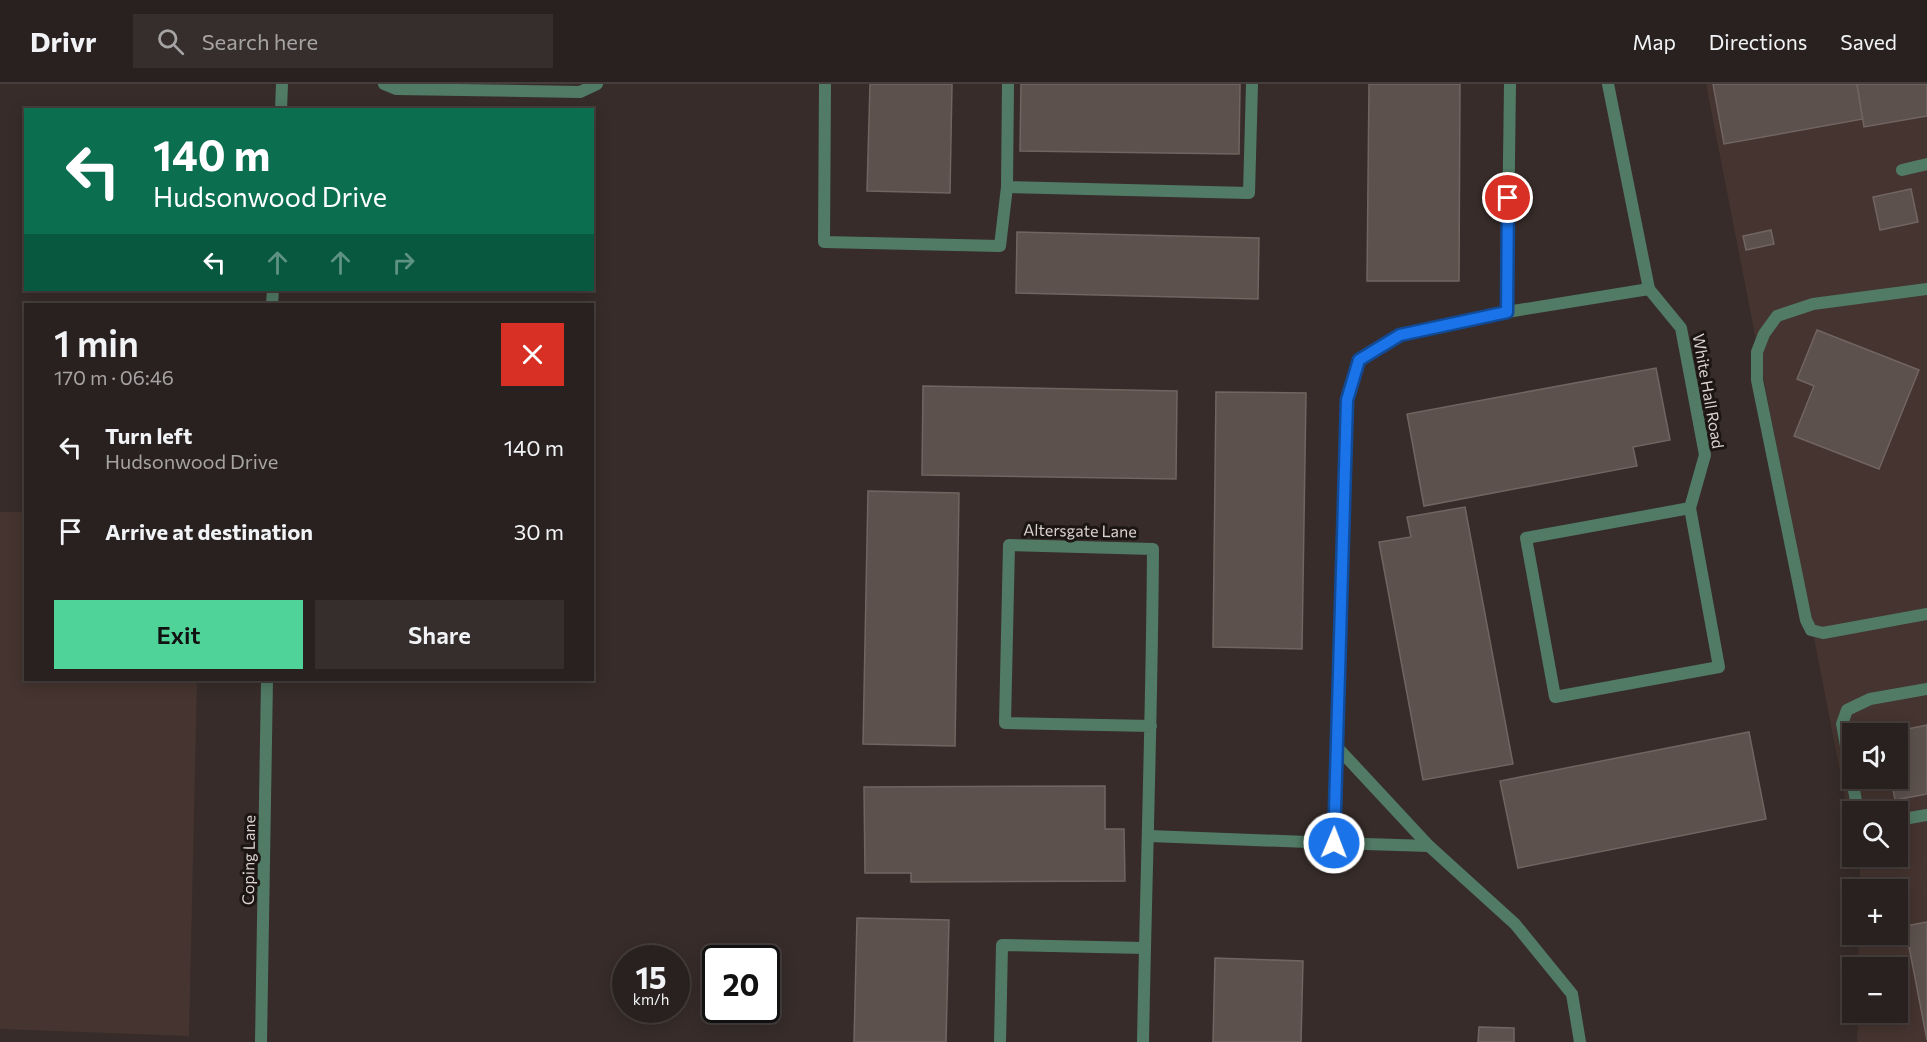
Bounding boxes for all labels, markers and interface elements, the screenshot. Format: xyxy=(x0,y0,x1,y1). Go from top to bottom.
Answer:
search box xyxy=(133,14,553,68)
text: Drivr xyxy=(30,24,97,58)
icon: search xyxy=(154,25,187,58)
text: Search here xyxy=(202,28,318,55)
text: Map xyxy=(1633,29,1676,54)
text: Directions xyxy=(1709,29,1807,54)
text: Saved xyxy=(1840,29,1897,54)
text: 140 m xyxy=(153,128,270,180)
icon: left xyxy=(54,132,132,210)
pin xyxy=(1482,172,1533,223)
text: Hudsonwood Drive xyxy=(153,180,387,213)
icon: arrive xyxy=(1491,181,1524,214)
icon: left xyxy=(198,246,231,279)
icon: ahead xyxy=(261,246,294,279)
icon: ahead xyxy=(324,246,357,279)
icon: right xyxy=(387,246,420,279)
text: 1 min xyxy=(54,320,139,364)
button: close xyxy=(501,323,564,386)
street label: White Hall Road xyxy=(1690,332,1728,450)
text: 170 m · 06:46 xyxy=(54,365,174,389)
text: Turn left xyxy=(105,422,192,449)
icon: left xyxy=(54,431,87,464)
text: 140 m xyxy=(504,434,564,461)
text: Hudsonwood Drive xyxy=(105,449,278,473)
icon: arrive xyxy=(54,515,87,548)
text: Arrive at destination xyxy=(105,518,313,545)
text: 30 m xyxy=(514,518,564,545)
street label: Altersgate Lane xyxy=(1023,520,1137,540)
button: Exit xyxy=(54,600,303,669)
button: Share xyxy=(315,600,564,669)
map controls xyxy=(1842,723,1908,1023)
button: sound xyxy=(1842,723,1908,789)
button: search xyxy=(1842,801,1908,867)
position arrow xyxy=(1302,811,1366,875)
street label: Coping Lane xyxy=(238,815,258,905)
button: + xyxy=(1842,879,1908,945)
speed limit sign: 20 xyxy=(702,945,780,1023)
button: − xyxy=(1842,957,1908,1023)
text: 15 xyxy=(635,958,667,995)
text: km/h xyxy=(633,990,669,1008)

